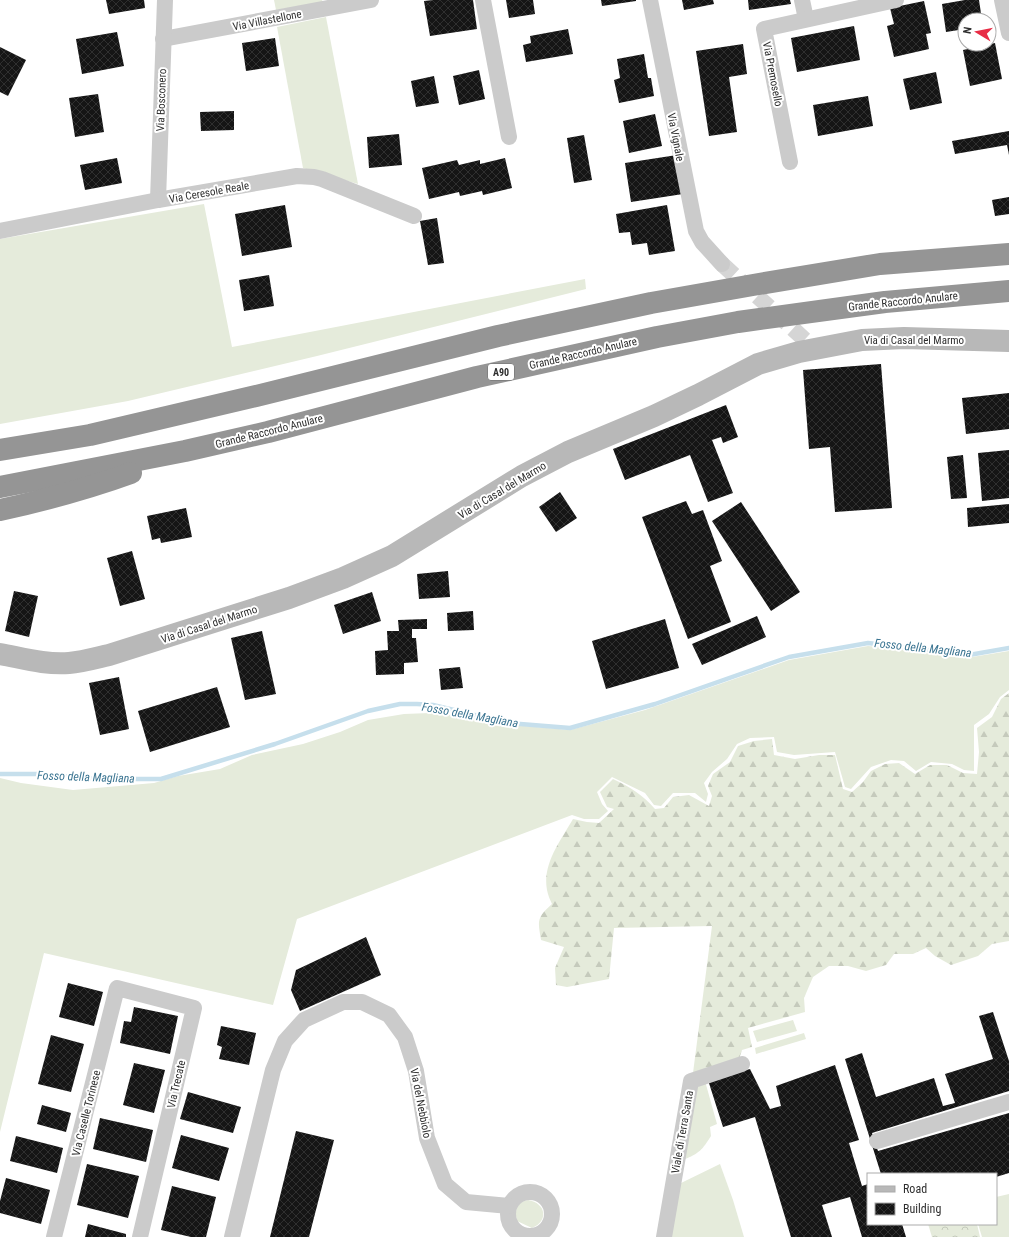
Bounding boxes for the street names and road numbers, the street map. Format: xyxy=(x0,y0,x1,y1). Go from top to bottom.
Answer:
street label: Via Villastellone xyxy=(232,7,303,34)
street label: Via Premosello xyxy=(760,41,785,108)
street label: Via Bosconero xyxy=(154,68,169,132)
street label: Via Vignale xyxy=(664,112,687,162)
street label: Via Ceresole Reale xyxy=(168,179,250,206)
street label: Grande Raccordo Anulare xyxy=(848,289,958,314)
street label: Via di Casal del Marmo xyxy=(864,334,965,347)
street label: Grande Raccordo Anulare xyxy=(528,335,638,372)
road number: A90 xyxy=(488,364,514,380)
street label: Grande Raccordo Anulare xyxy=(214,412,324,451)
street label: Via di Casal del Marmo xyxy=(456,459,549,522)
street label: Via di Casal del Marmo xyxy=(159,603,259,646)
street label: Via Trecate xyxy=(165,1059,188,1109)
street label: Via del Nebbiolo xyxy=(407,1067,434,1140)
street label: Via Caselle Torinese xyxy=(70,1069,103,1157)
street label: Viale di Terra Santa xyxy=(669,1090,696,1175)

